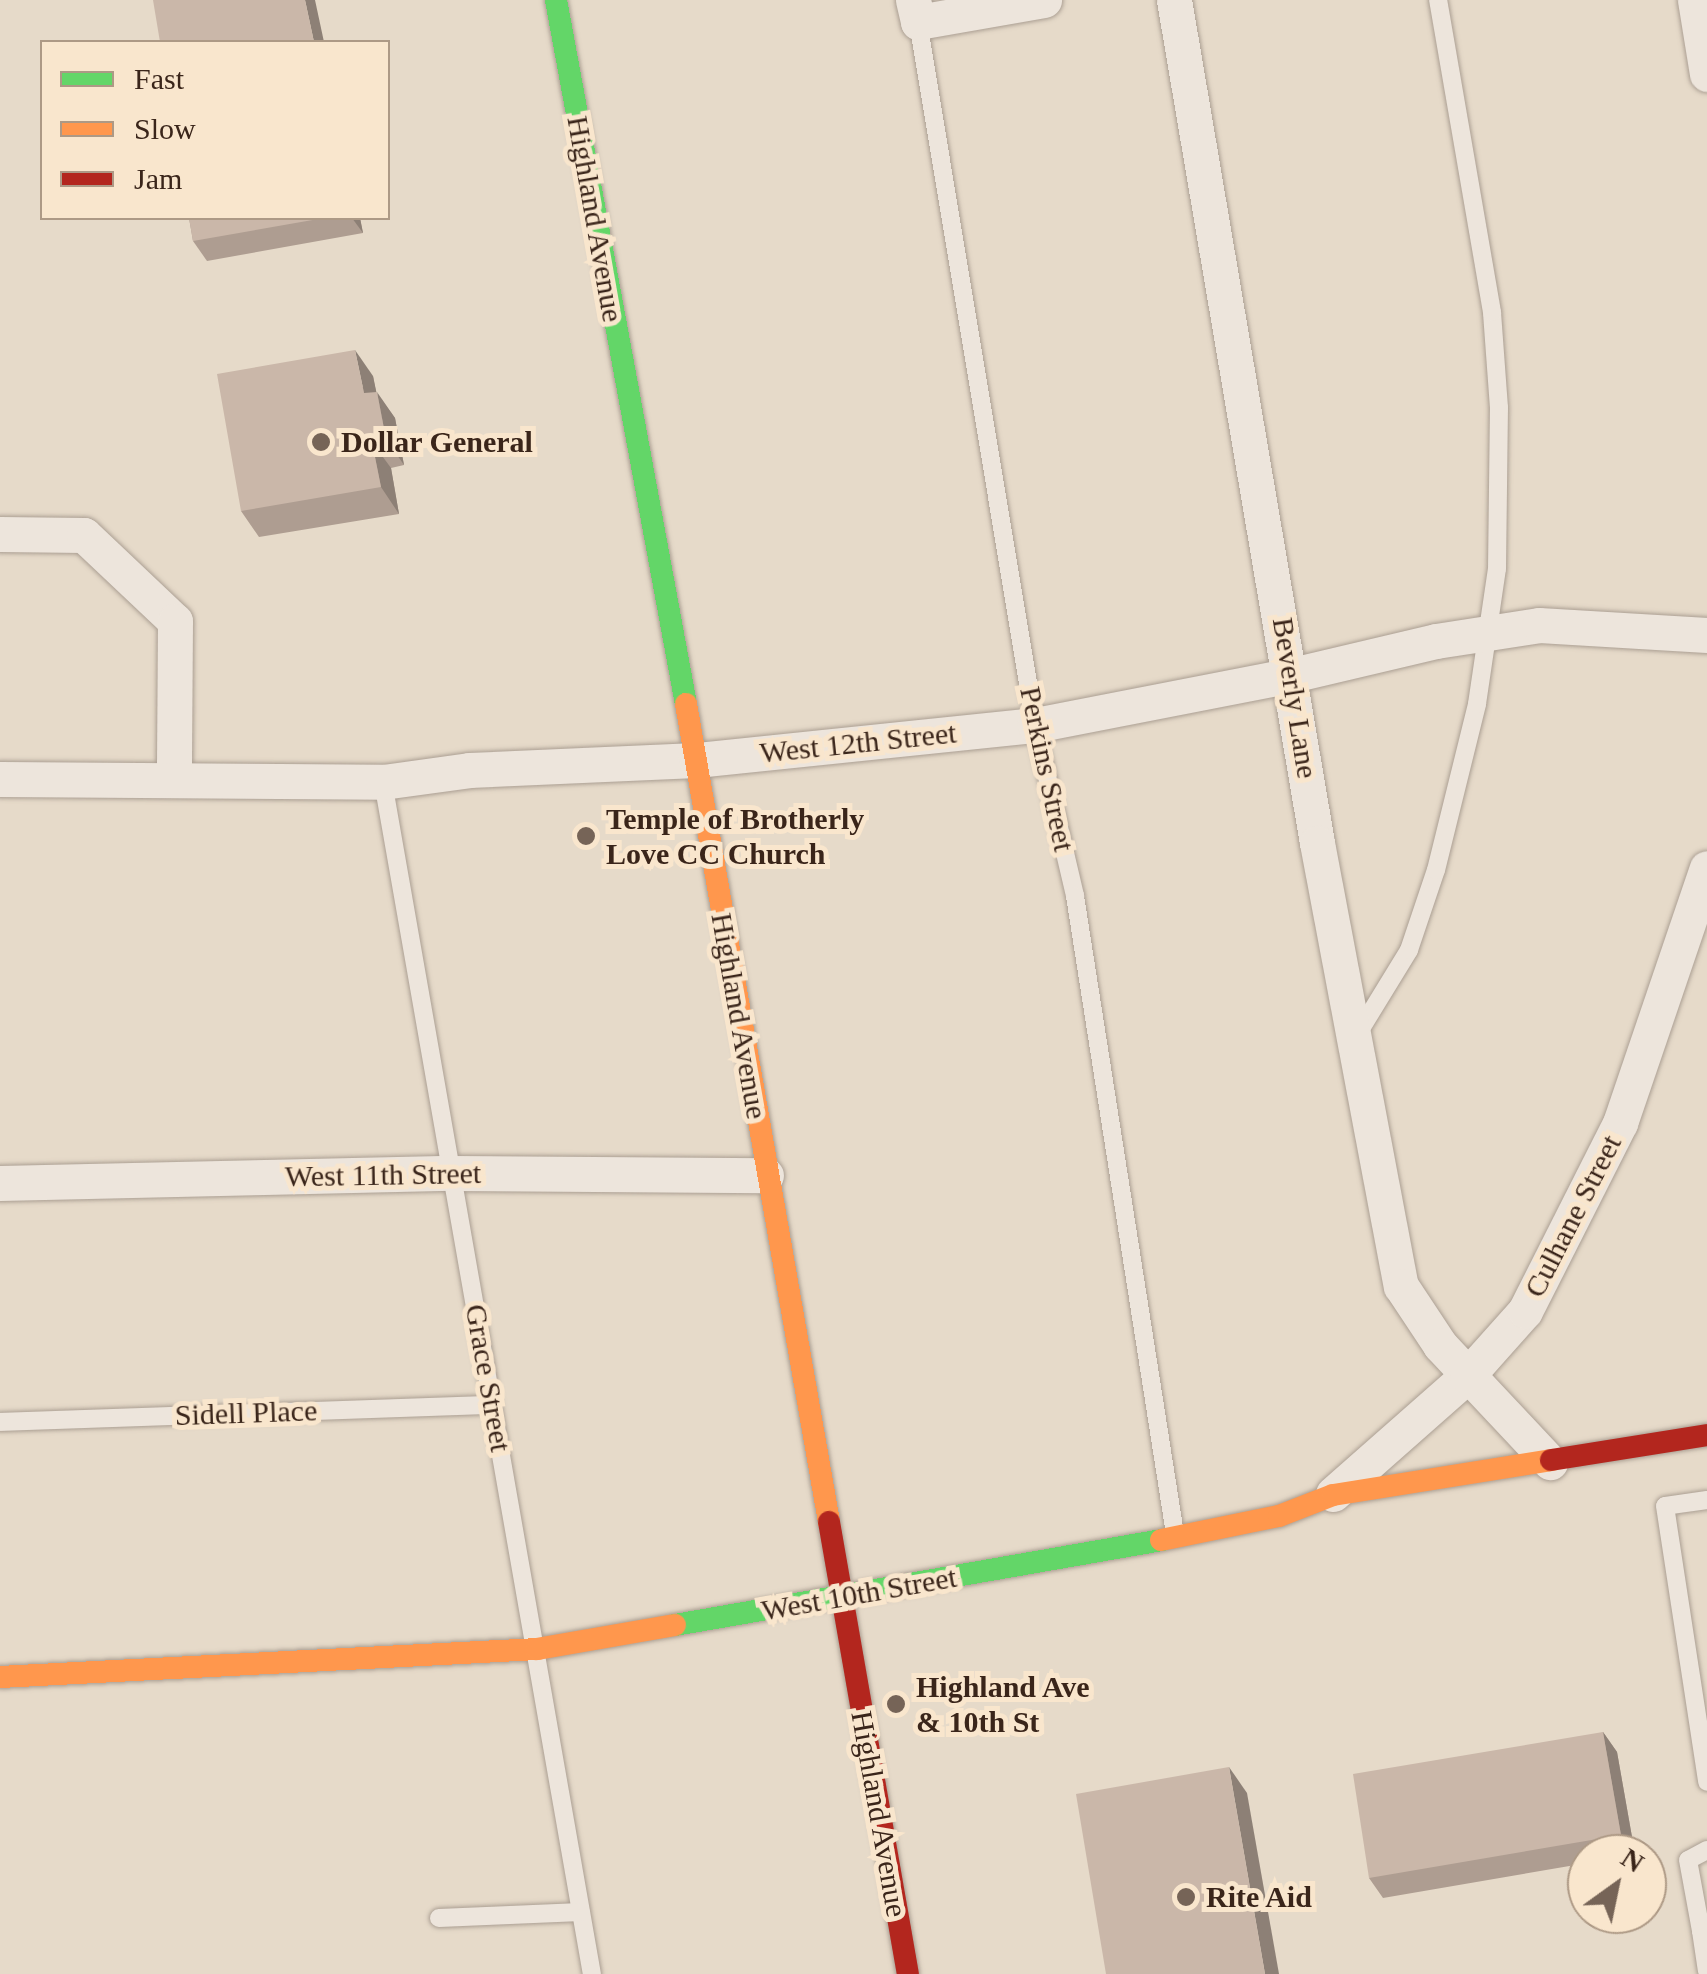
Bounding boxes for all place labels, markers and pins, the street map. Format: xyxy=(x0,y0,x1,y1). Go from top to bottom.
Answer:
place label: Dollar General xyxy=(341,424,533,460)
marker: Dollar General xyxy=(310,431,332,453)
place label: Temple of Brotherly Love CC Church xyxy=(606,801,864,872)
marker: Temple of Brotherly Love CC Church xyxy=(575,825,597,847)
place label: Highland Ave & 10th St xyxy=(916,1669,1091,1740)
marker: Highland Ave & 10th St xyxy=(885,1693,907,1715)
place label: Rite Aid xyxy=(1206,1879,1313,1915)
marker: Rite Aid xyxy=(1175,1886,1197,1908)

